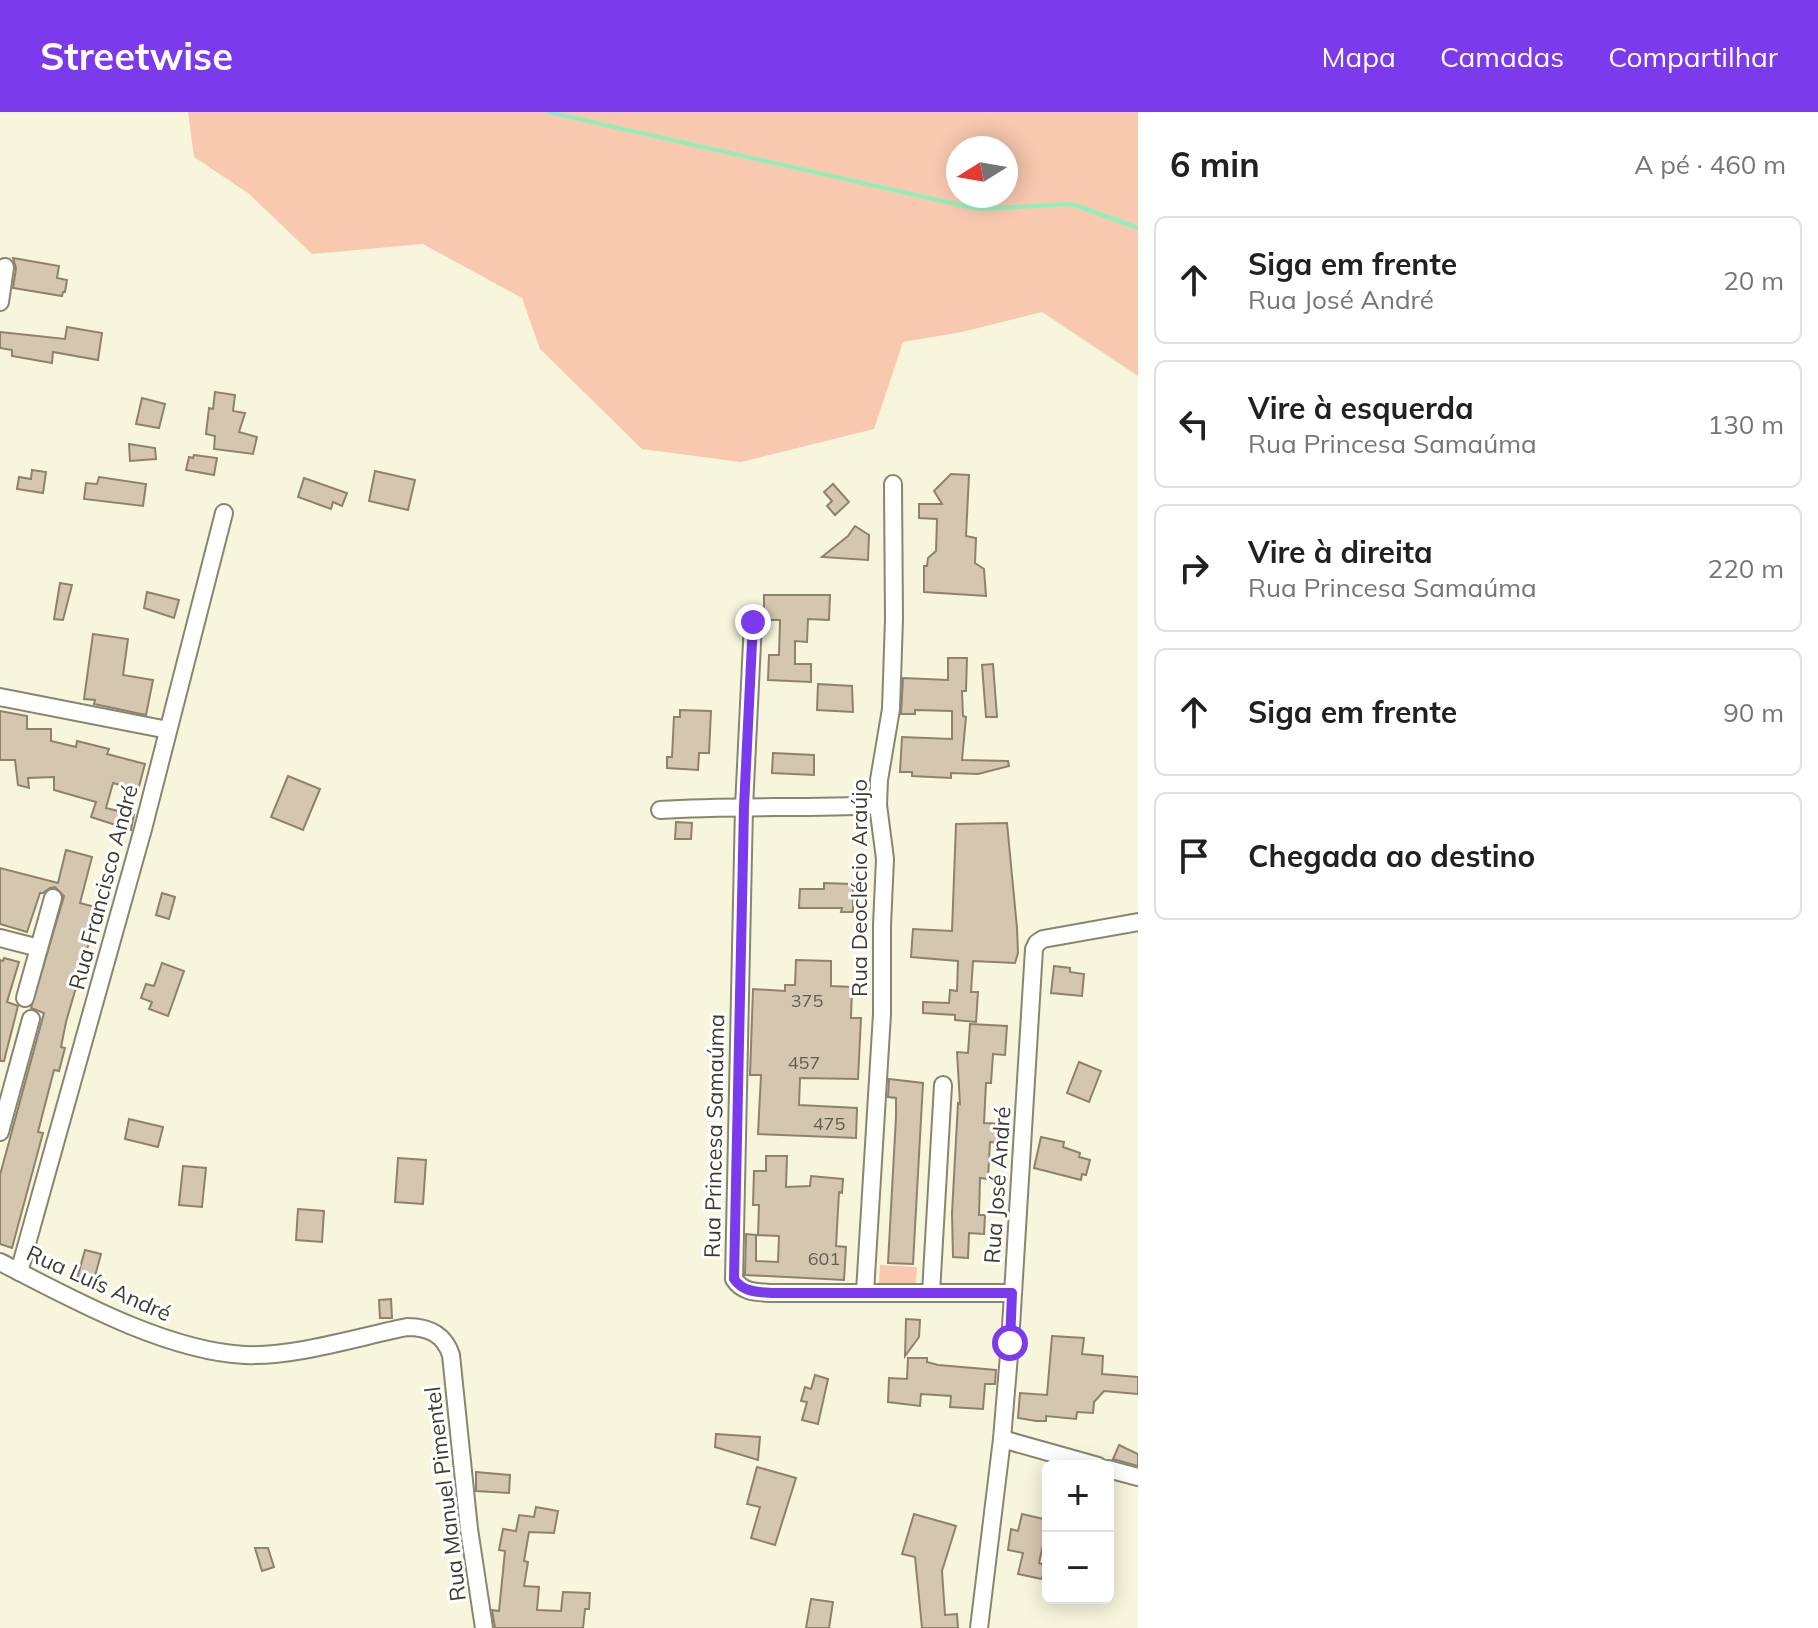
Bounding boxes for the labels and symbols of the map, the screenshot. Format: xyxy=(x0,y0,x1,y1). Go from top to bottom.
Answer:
north arrow xyxy=(946,136,1018,208)
route end xyxy=(735,604,771,640)
street label: Rua Deoclécio Araújo xyxy=(845,779,873,997)
street label: Rua Francisco André xyxy=(62,781,144,993)
house number: 375 xyxy=(791,989,823,1012)
street label: Rua Princesa Samaúma xyxy=(698,1014,730,1258)
house number: 457 xyxy=(788,1051,820,1074)
street label: Rua José André xyxy=(978,1106,1016,1264)
house number: 475 xyxy=(813,1112,845,1135)
street label: Rua Luís André xyxy=(22,1239,176,1327)
house number: 601 xyxy=(808,1247,840,1270)
route start xyxy=(992,1325,1028,1361)
street label: Rua Manuel Pimentel xyxy=(418,1385,472,1603)

